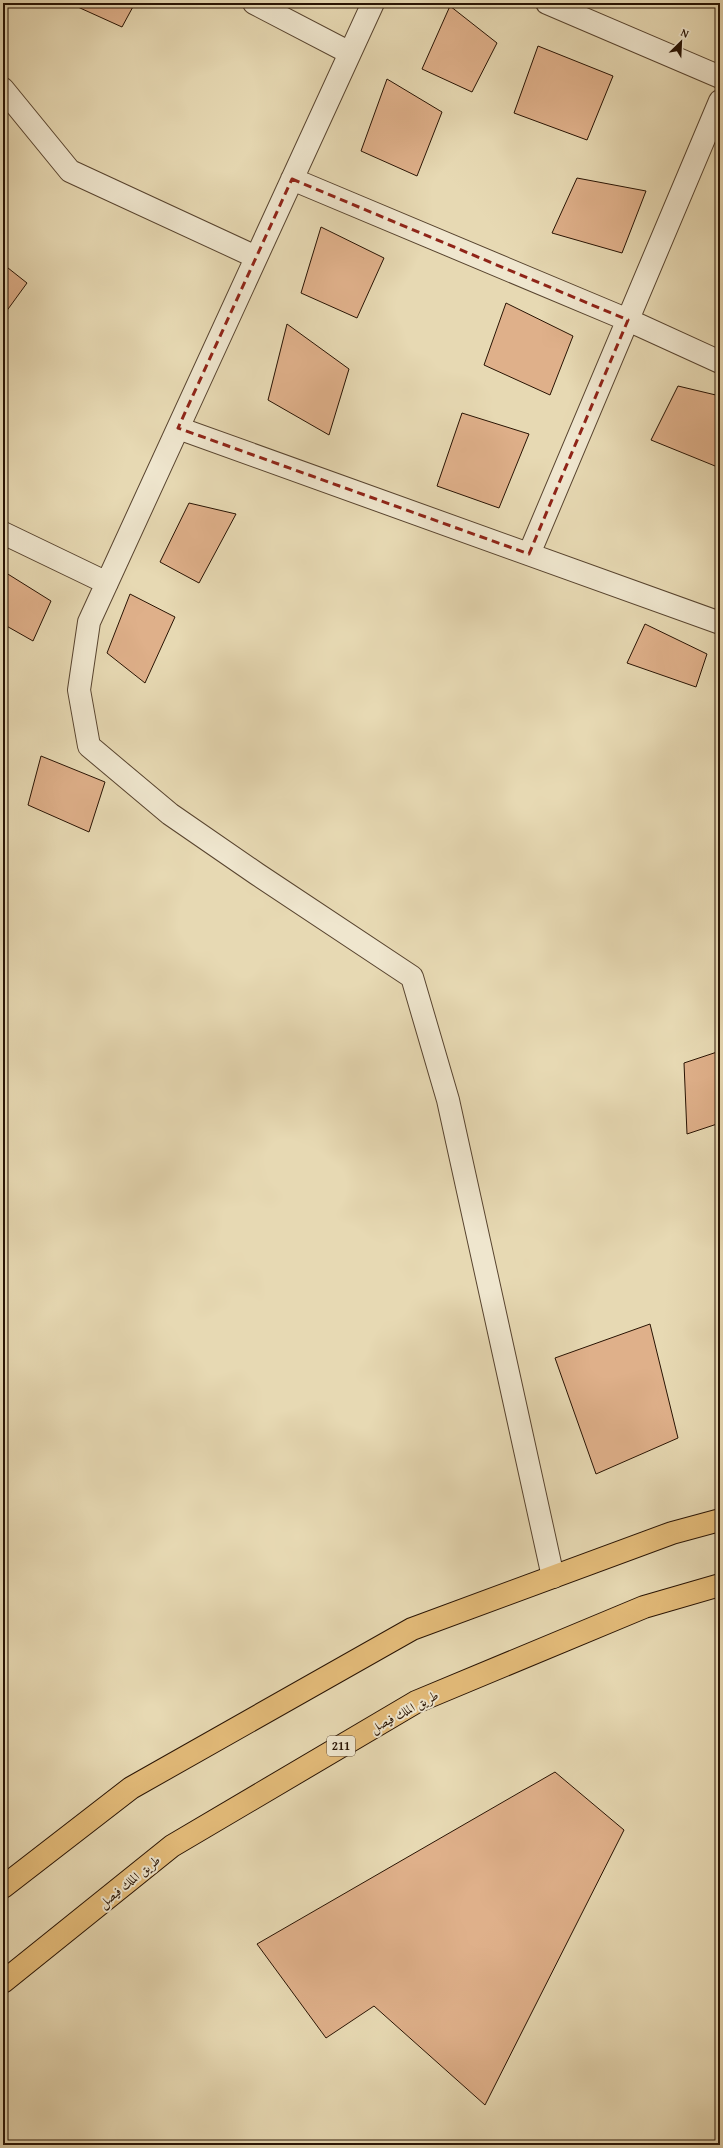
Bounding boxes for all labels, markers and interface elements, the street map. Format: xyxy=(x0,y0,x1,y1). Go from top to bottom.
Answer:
north arrow xyxy=(661,22,701,62)
text: N xyxy=(678,24,692,42)
street label: طريق الملك فيصل xyxy=(367,1685,442,1737)
road number: 211 xyxy=(327,1736,355,1756)
street label: طريق الملك فيصل xyxy=(94,1850,164,1912)

